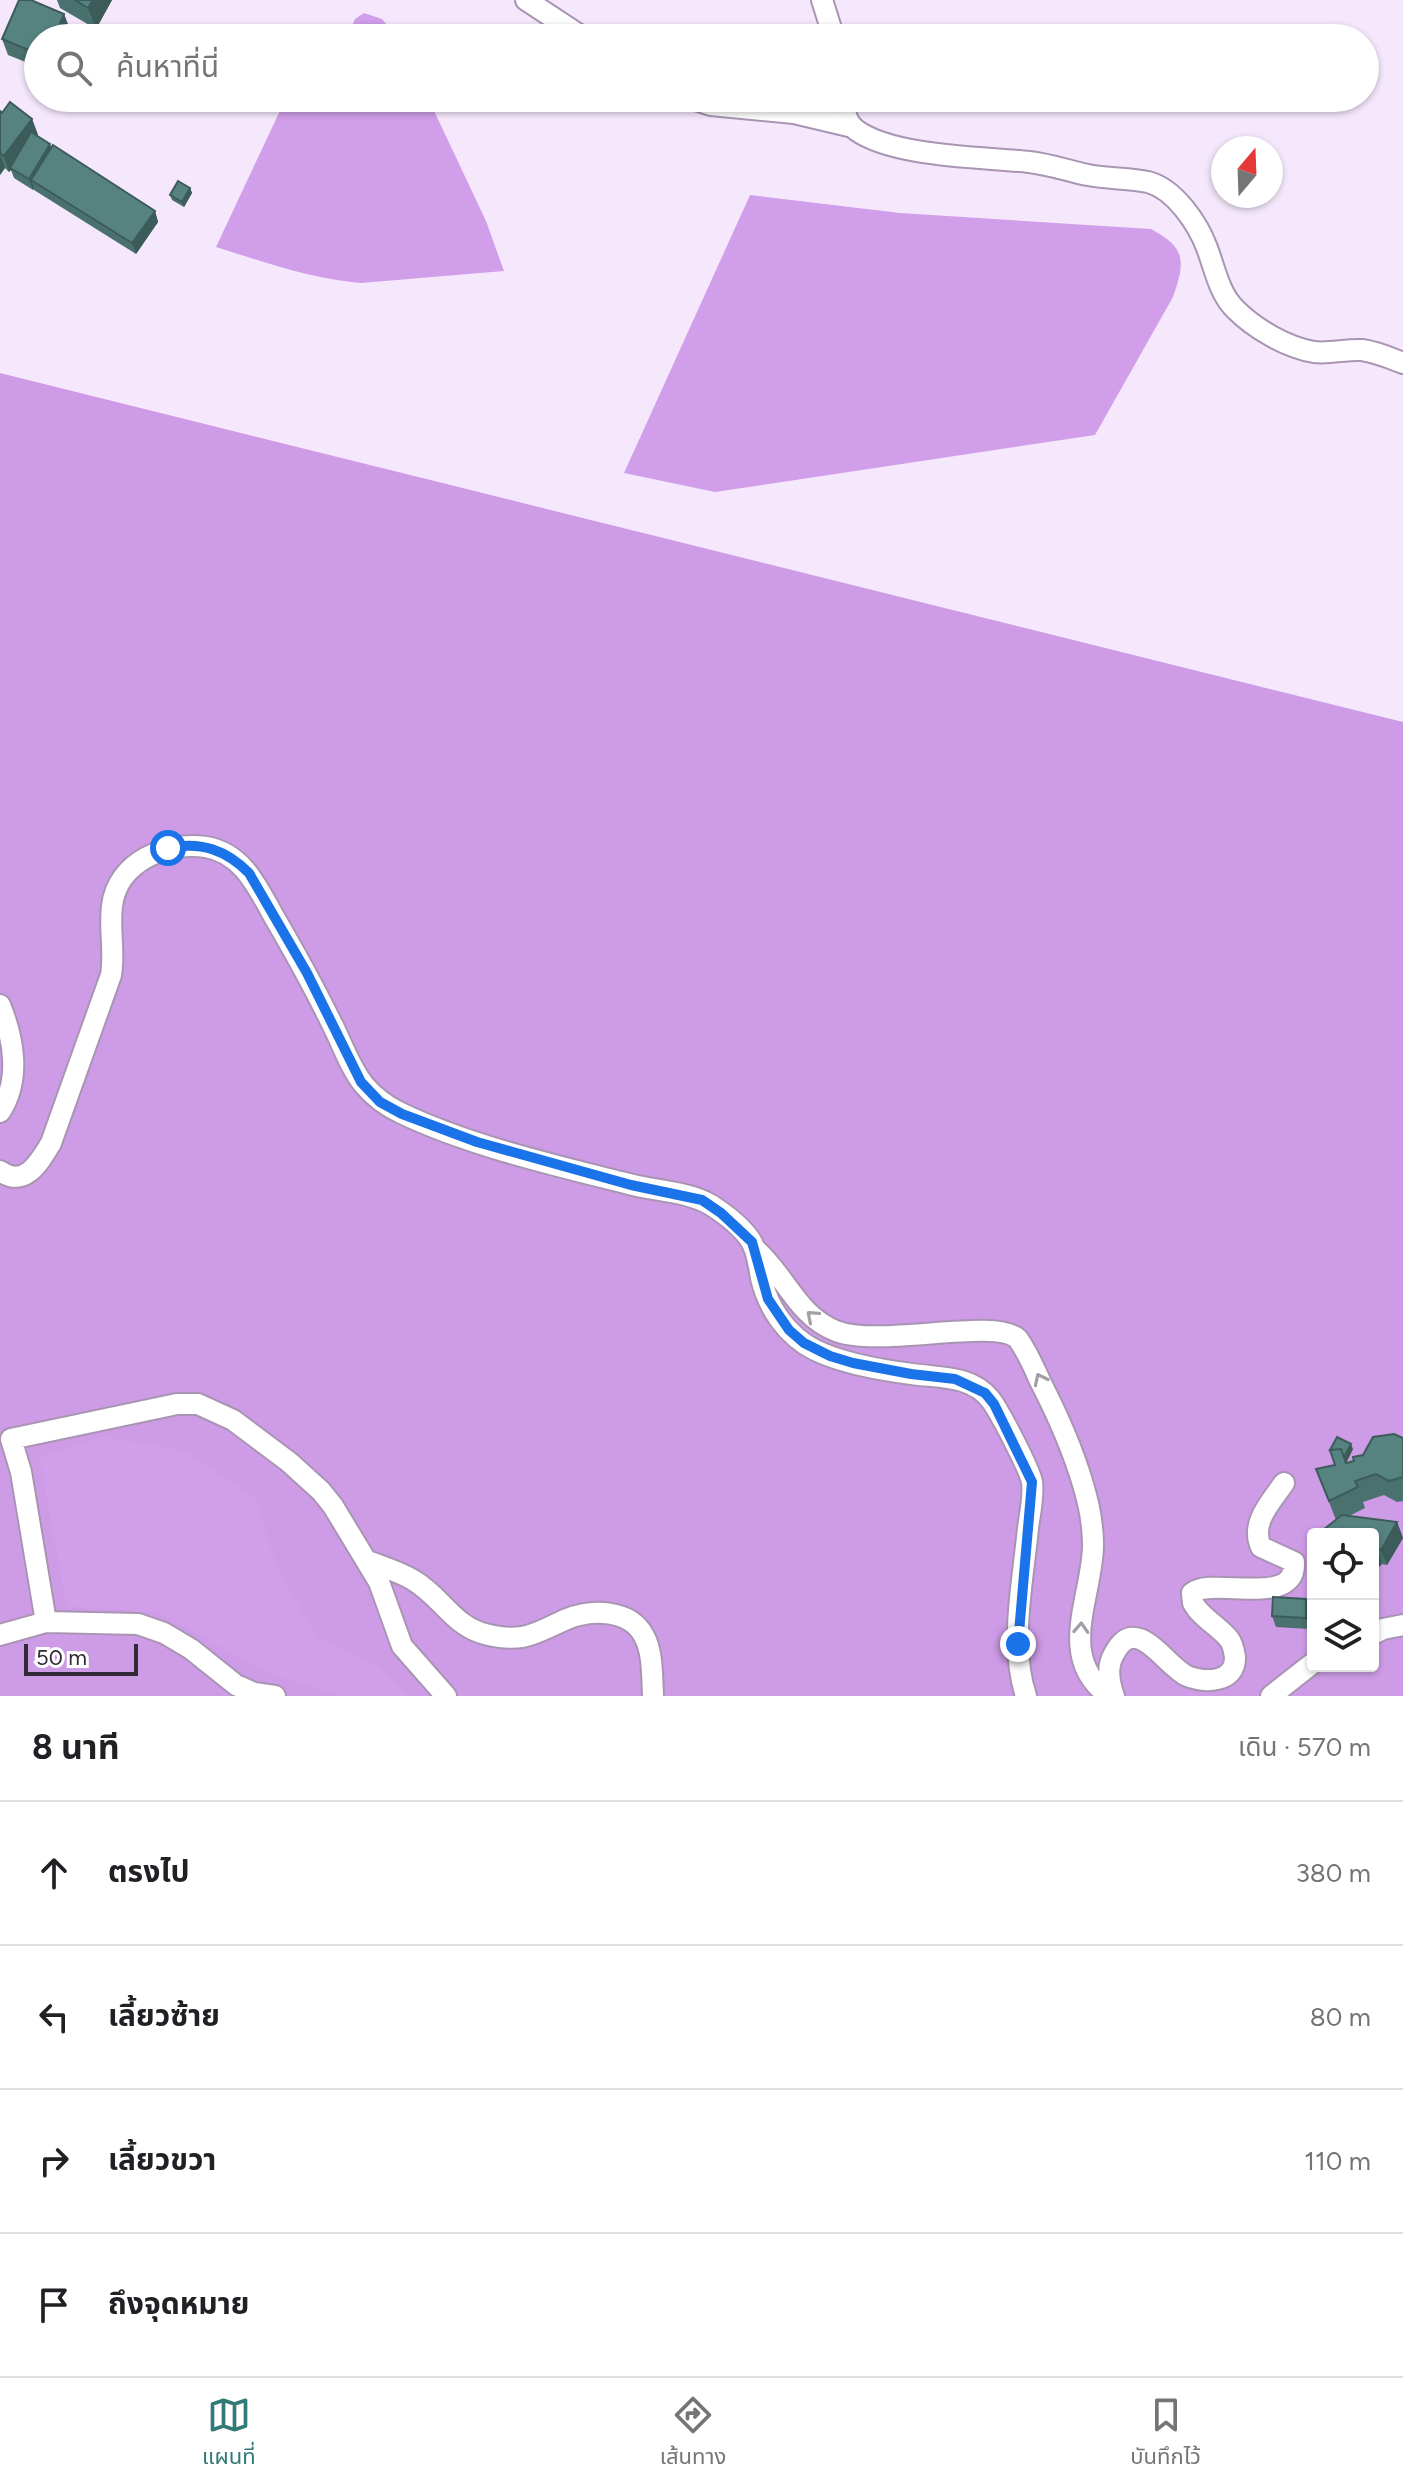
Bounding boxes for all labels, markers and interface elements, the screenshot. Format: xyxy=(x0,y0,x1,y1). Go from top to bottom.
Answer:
search box xyxy=(24,24,1379,112)
icon: search xyxy=(52,46,96,90)
text: ค้นหาที่นี่ xyxy=(116,48,219,85)
north arrow xyxy=(1211,136,1283,208)
route start xyxy=(150,830,186,866)
one-way arrow xyxy=(807,1311,822,1326)
one-way arrow xyxy=(1034,1372,1049,1387)
map controls xyxy=(1307,1528,1379,1672)
button: locate xyxy=(1307,1528,1379,1600)
button: layers xyxy=(1307,1600,1379,1672)
one-way arrow xyxy=(1072,1621,1089,1634)
route end xyxy=(1000,1626,1036,1662)
scale bar xyxy=(24,1640,138,1676)
text: 50 m xyxy=(36,1644,87,1671)
text: 8 นาที xyxy=(32,1727,120,1768)
text: เดิน · 570 m xyxy=(1238,1731,1371,1763)
icon: ahead xyxy=(32,1851,76,1895)
text: ตรงไป xyxy=(108,1853,190,1890)
text: 380 m xyxy=(1296,1857,1371,1889)
icon: left xyxy=(32,1995,76,2039)
text: เลี้ยวซ้าย xyxy=(108,1997,220,2034)
text: 80 m xyxy=(1310,2001,1371,2033)
icon: right xyxy=(32,2139,76,2183)
text: เลี้ยวขวา xyxy=(108,2141,216,2178)
text: 110 m xyxy=(1304,2145,1371,2177)
icon: arrive xyxy=(32,2283,76,2327)
text: ถึงจุดหมาย xyxy=(108,2285,249,2322)
tab: แผนที่ xyxy=(202,2393,256,2474)
tab: เส้นทาง xyxy=(660,2393,726,2474)
tab: บันทึกไว้ xyxy=(1130,2393,1201,2474)

